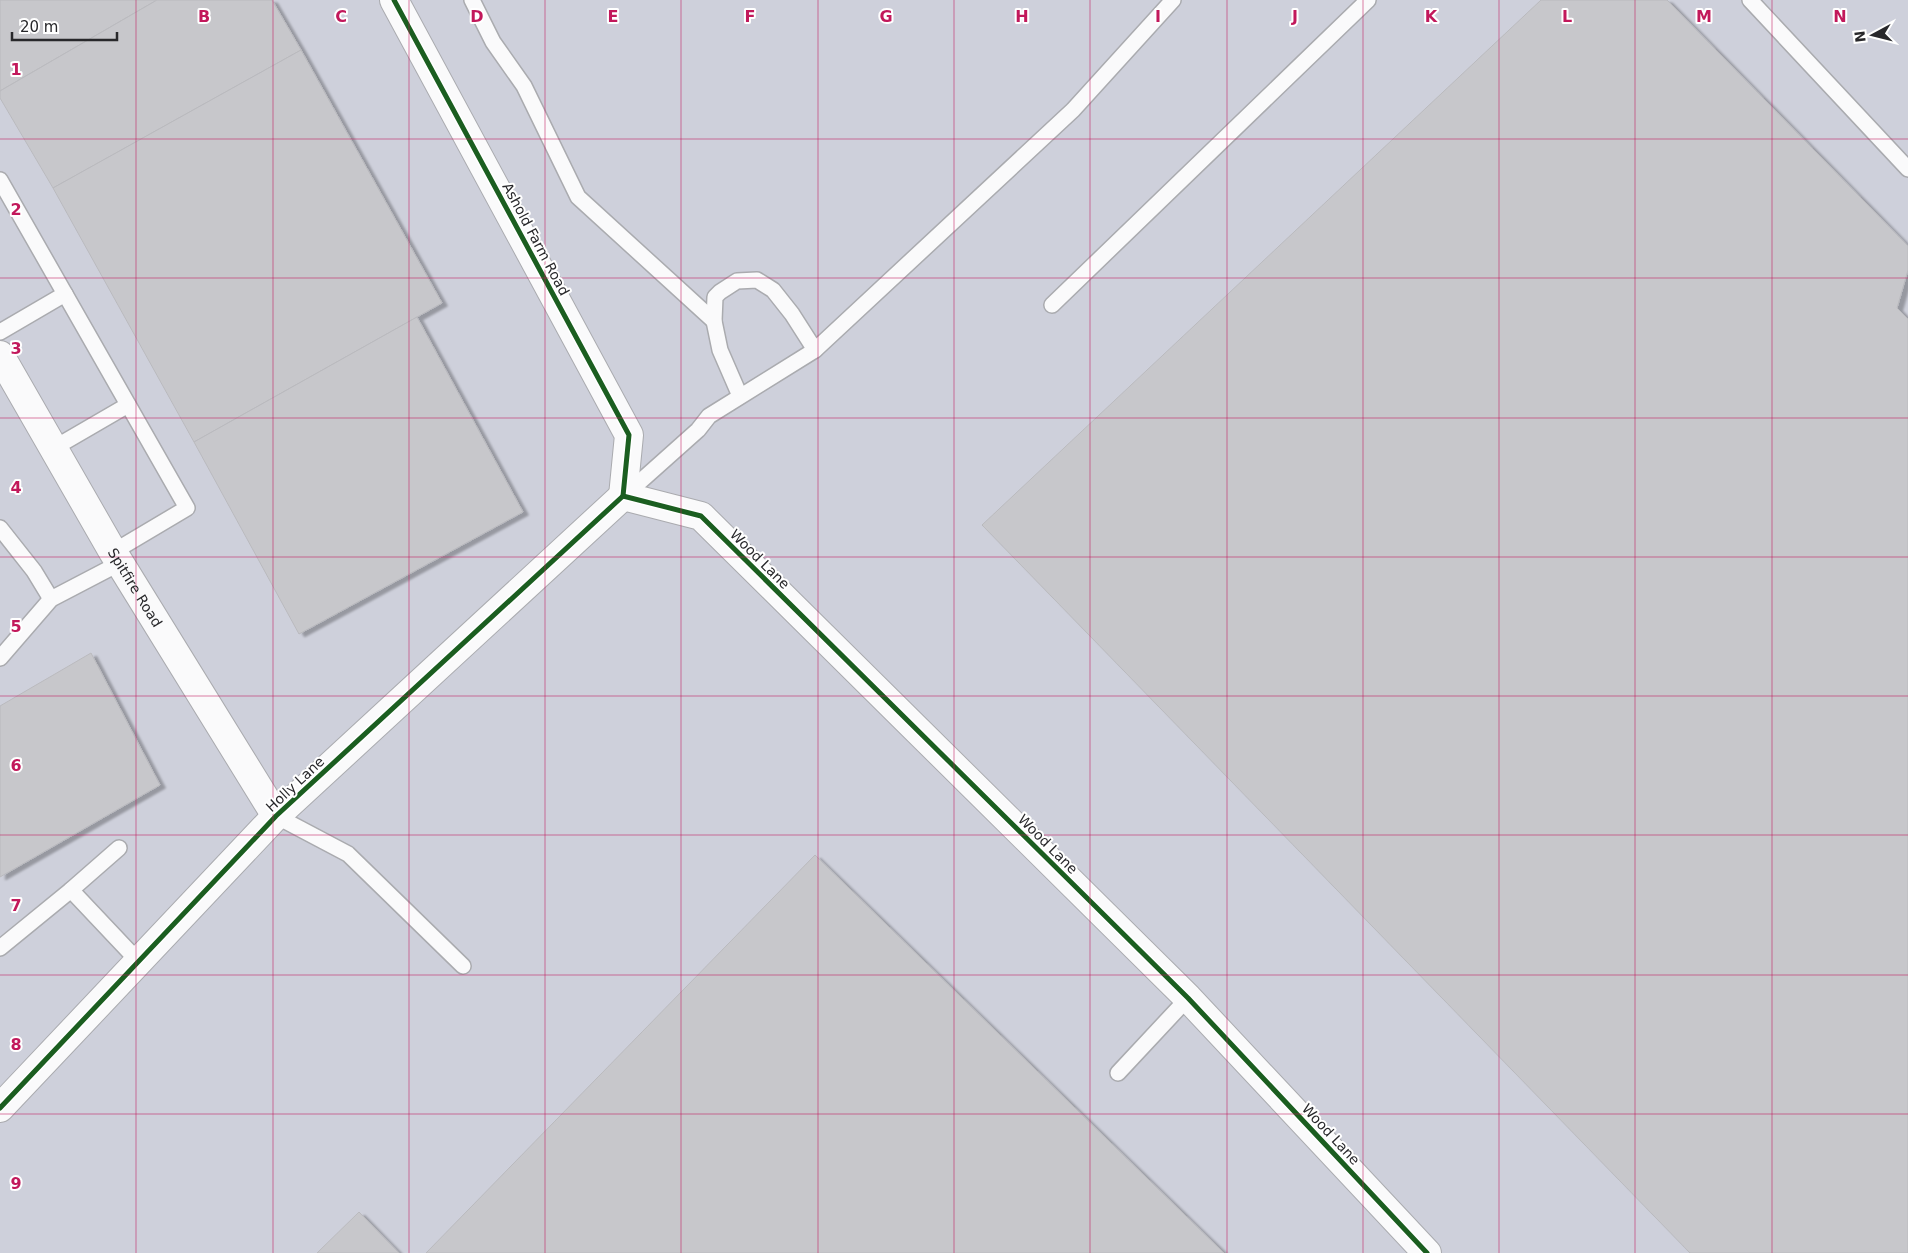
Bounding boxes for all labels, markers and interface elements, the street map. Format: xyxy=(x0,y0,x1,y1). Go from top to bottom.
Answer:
text: B xyxy=(198,7,210,26)
text: C xyxy=(335,7,347,26)
text: D xyxy=(470,7,484,26)
text: E xyxy=(608,7,618,26)
text: F xyxy=(745,7,755,26)
text: G xyxy=(879,7,893,26)
text: H xyxy=(1015,7,1029,26)
text: I xyxy=(1155,7,1161,26)
text: J xyxy=(1291,7,1298,26)
text: K xyxy=(1425,7,1438,26)
text: L xyxy=(1562,7,1572,26)
text: M xyxy=(1696,7,1712,26)
text: N xyxy=(1833,7,1847,26)
scale bar xyxy=(12,10,118,42)
north arrow xyxy=(1848,10,1898,60)
text: 20 m xyxy=(20,18,58,36)
text: N xyxy=(1851,30,1869,43)
text: 1 xyxy=(10,60,22,79)
street label: Ashold Farm Road xyxy=(499,180,573,298)
text: 2 xyxy=(10,200,22,219)
text: 3 xyxy=(10,339,22,358)
text: 4 xyxy=(10,478,22,497)
street label: Wood Lane xyxy=(727,526,793,592)
street label: Spitfire Road xyxy=(105,545,165,630)
text: 5 xyxy=(10,617,22,636)
street label: Holly Lane xyxy=(263,753,327,815)
text: 6 xyxy=(10,756,22,775)
street label: Wood Lane xyxy=(1015,811,1081,877)
text: 7 xyxy=(10,896,22,915)
text: 8 xyxy=(10,1035,22,1054)
street label: Wood Lane xyxy=(1299,1100,1363,1168)
text: 9 xyxy=(10,1174,22,1193)

